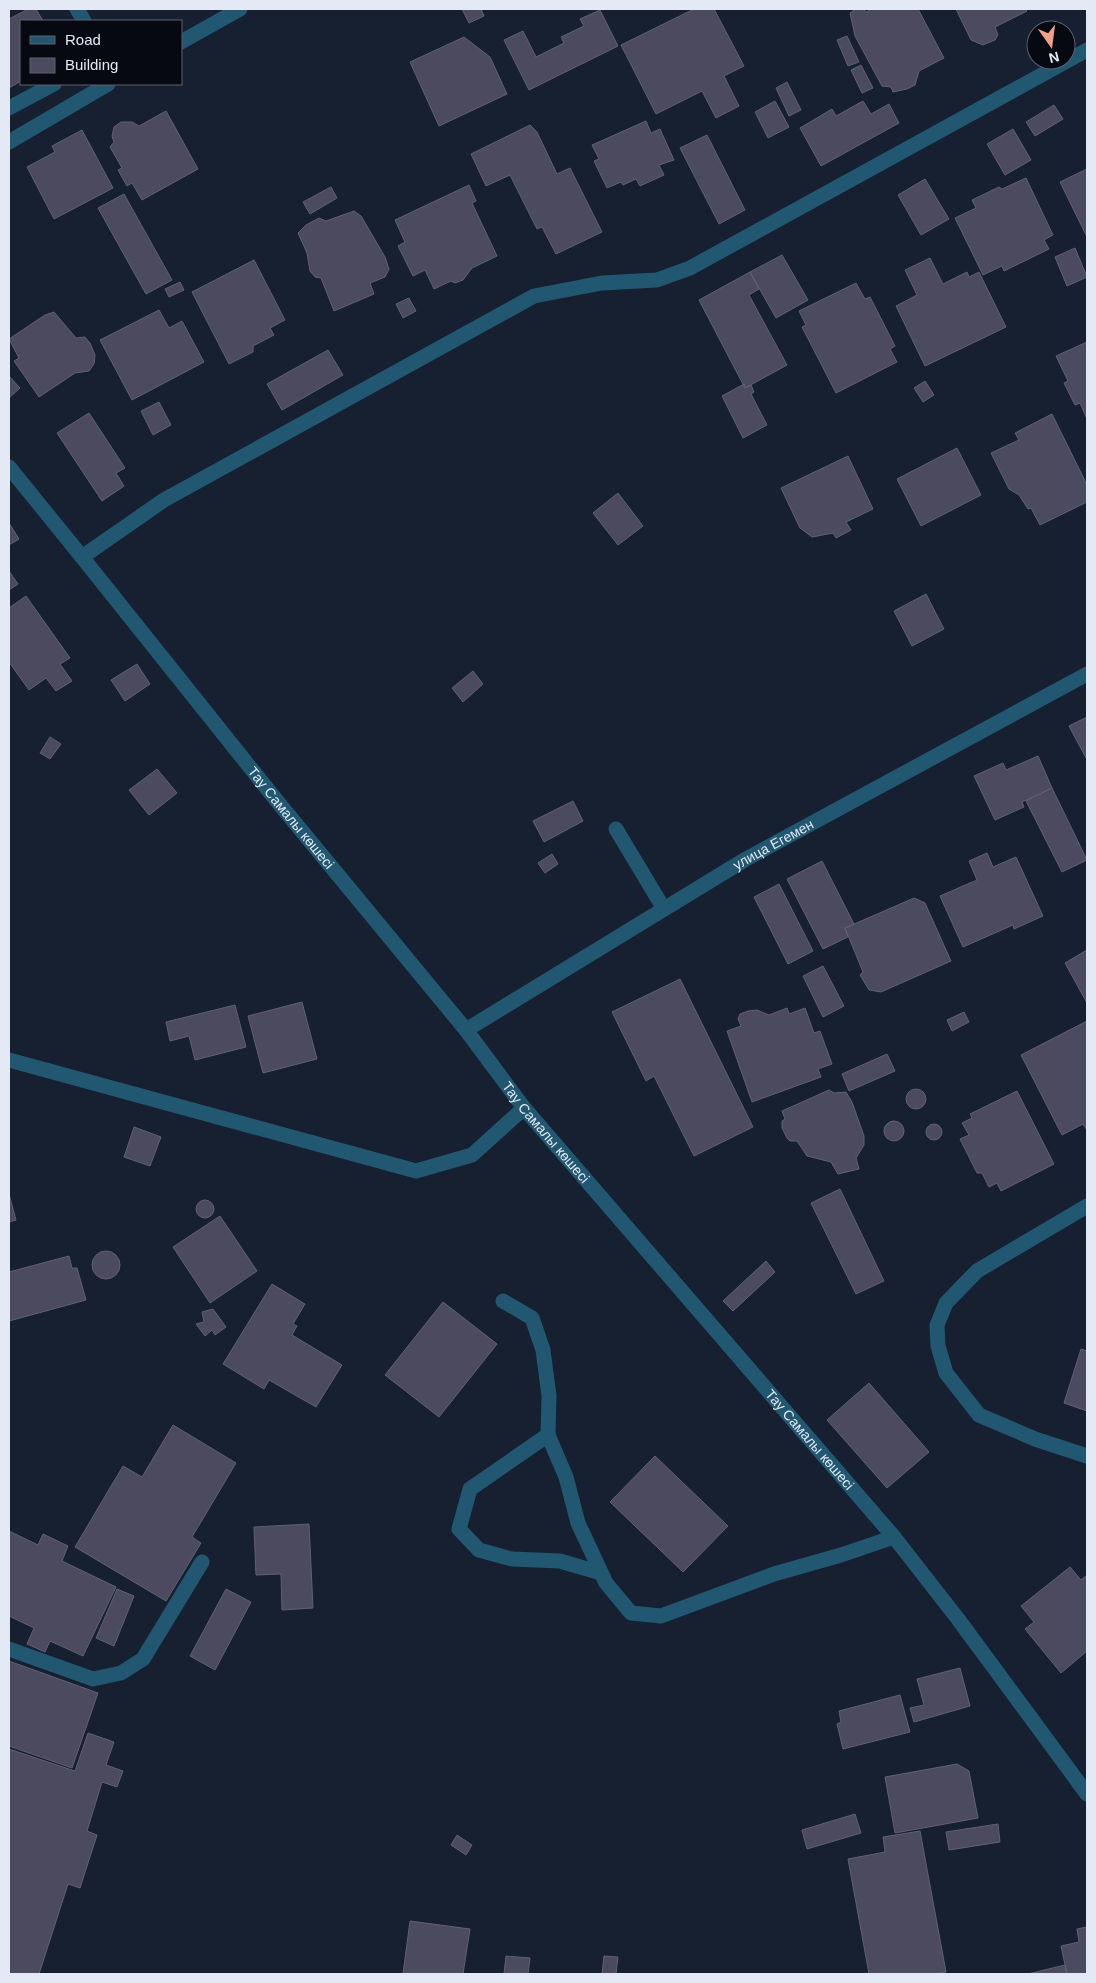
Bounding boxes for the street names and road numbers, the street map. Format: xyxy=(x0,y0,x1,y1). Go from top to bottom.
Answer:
street label: Тау Самалы көшесі xyxy=(245,763,338,872)
street label: улица Егемен xyxy=(730,816,816,873)
street label: Тау Самалы көшесі xyxy=(499,1078,593,1186)
street label: Тау Самалы көшесі xyxy=(762,1386,857,1493)

